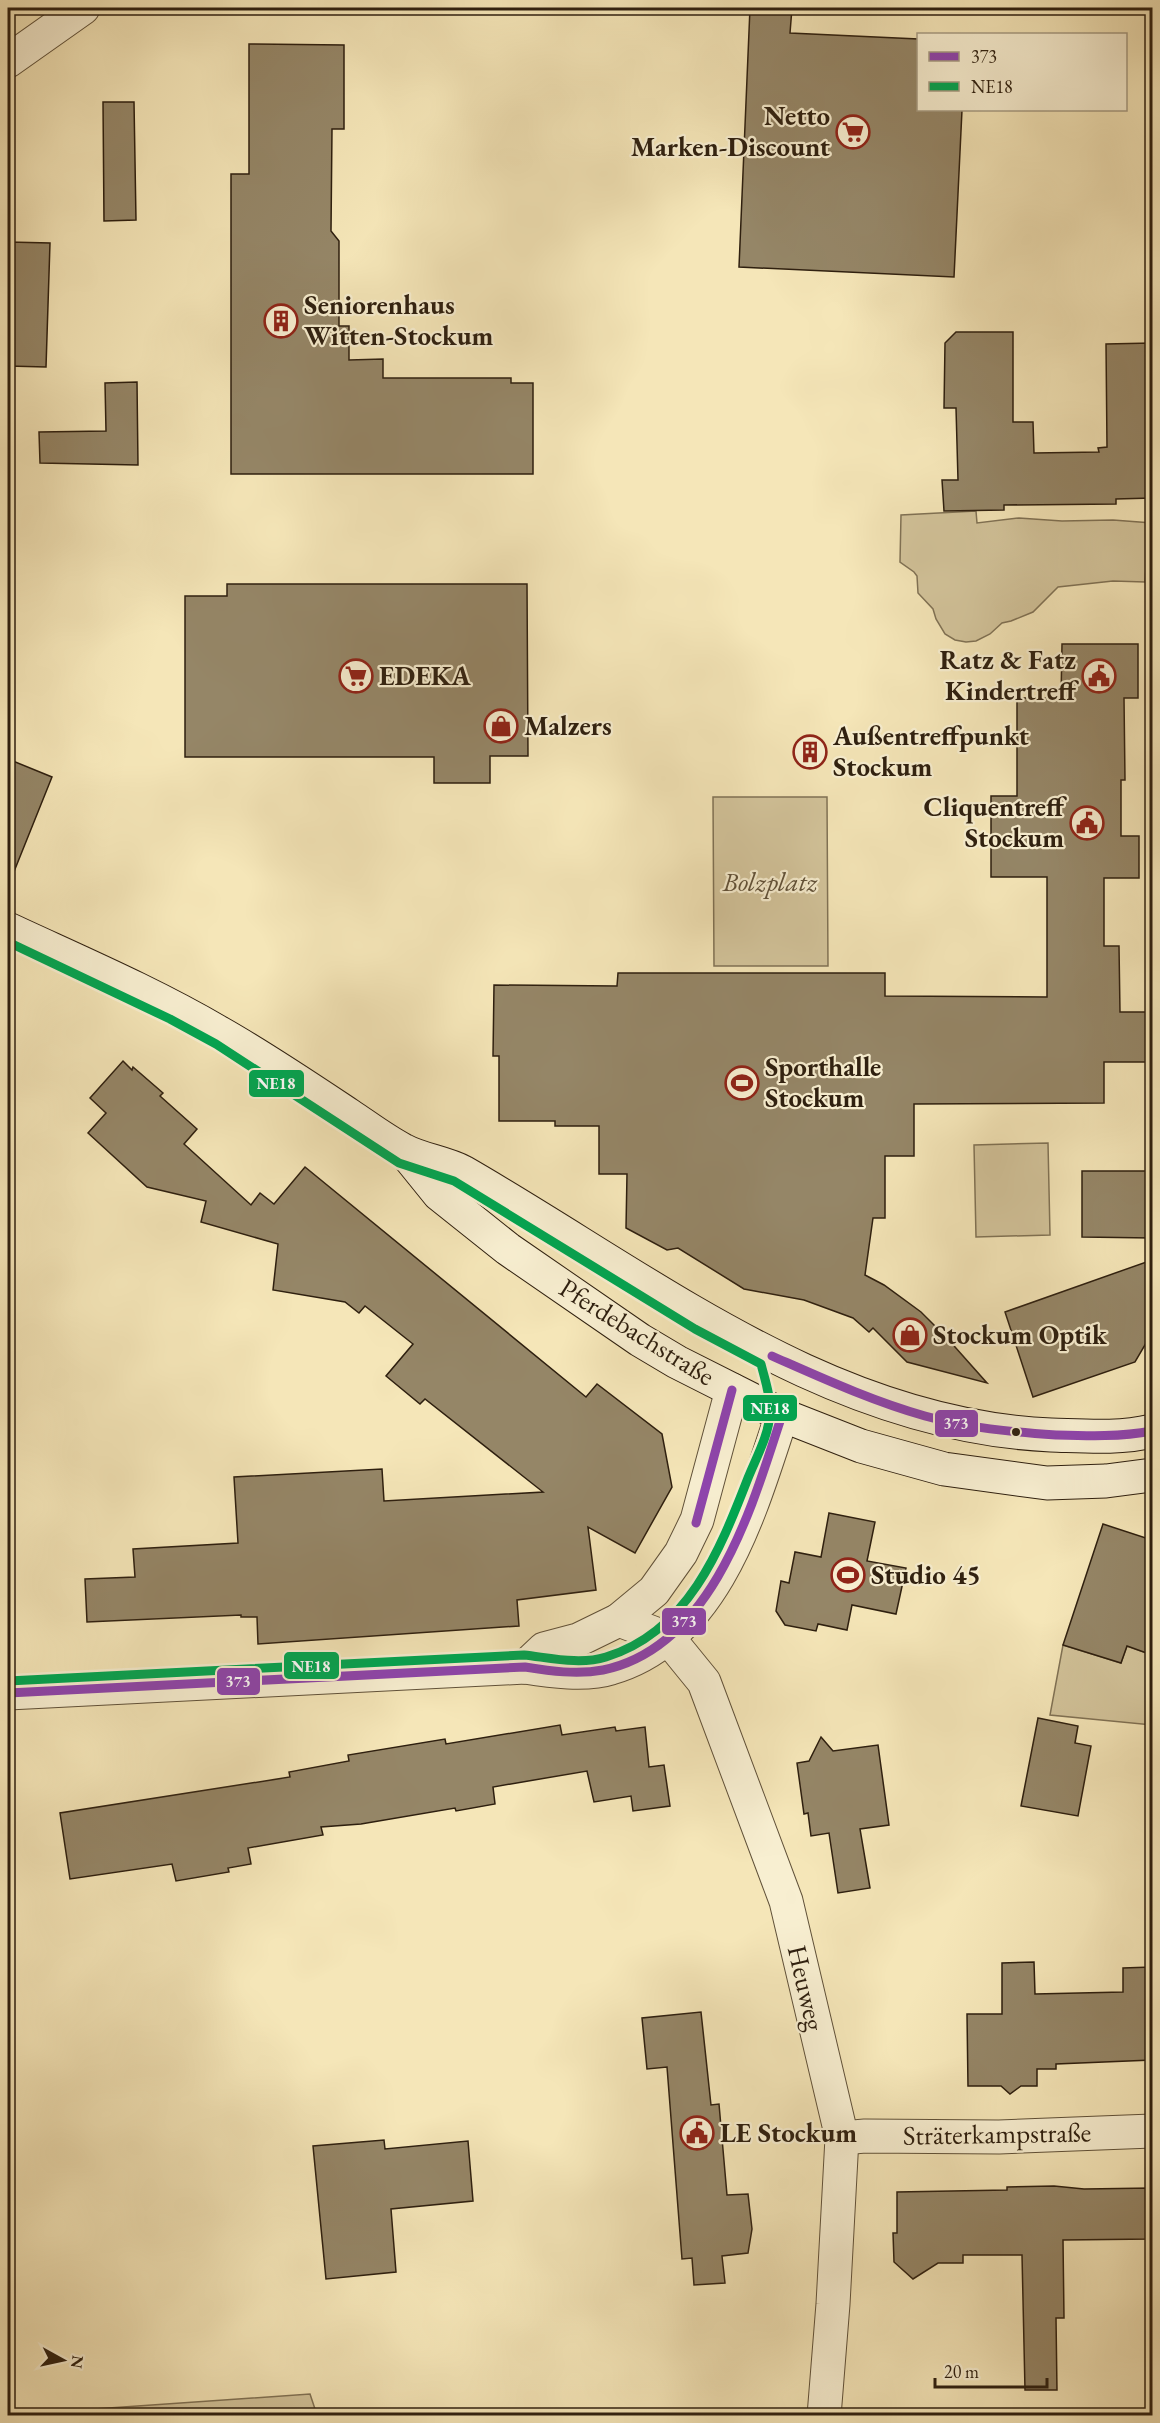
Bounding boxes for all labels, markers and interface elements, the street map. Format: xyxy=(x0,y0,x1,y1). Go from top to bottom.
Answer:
legend xyxy=(917,33,1127,111)
text: 373 xyxy=(971,45,997,68)
text: NE18 xyxy=(971,75,1013,98)
place label: Netto Marken-Discount xyxy=(631,98,830,164)
supermarket icon: Netto Marken-Discount xyxy=(835,114,871,150)
place label: Seniorenhaus Witten-Stockum xyxy=(304,287,494,353)
building icon: Seniorenhaus Witten-Stockum xyxy=(263,303,299,339)
place label: Ratz & Fatz Kindertreff xyxy=(939,642,1079,708)
supermarket icon: EDEKA xyxy=(338,658,374,694)
place label: EDEKA xyxy=(379,658,471,693)
public building icon: Ratz & Fatz Kindertreff xyxy=(1081,658,1117,694)
shop icon: Malzers xyxy=(483,708,519,744)
place label: Malzers xyxy=(524,708,612,743)
place label: Außentreffpunkt Stockum xyxy=(832,718,1029,784)
building icon: Außentreffpunkt Stockum xyxy=(792,734,828,770)
place label: Cliquentreff Stockum xyxy=(924,789,1067,855)
public building icon: Cliquentreff Stockum xyxy=(1069,805,1105,841)
park label: Bolzplatz xyxy=(721,864,818,899)
place label: Sporthalle Stockum xyxy=(765,1049,881,1115)
sports icon: Sporthalle Stockum xyxy=(724,1065,760,1101)
line badge: NE18 xyxy=(248,1069,305,1098)
text: NE18 xyxy=(256,1073,296,1094)
street label: Pferdebachstraße xyxy=(553,1270,721,1393)
shop icon: Stockum Optik xyxy=(892,1317,928,1353)
place label: Stockum Optik xyxy=(933,1317,1108,1352)
line badge: NE18 xyxy=(742,1394,798,1422)
text: NE18 xyxy=(750,1398,790,1419)
line badge: 373 xyxy=(934,1409,979,1438)
text: 373 xyxy=(943,1413,969,1434)
unlabelled marker xyxy=(1010,1426,1022,1438)
sports icon: Studio 45 xyxy=(830,1557,866,1593)
place label: Studio 45 xyxy=(871,1557,981,1592)
line badge: 373 xyxy=(661,1607,707,1636)
text: 373 xyxy=(671,1611,697,1632)
line badge: NE18 xyxy=(283,1651,340,1680)
text: NE18 xyxy=(291,1656,331,1677)
line badge: 373 xyxy=(216,1667,261,1696)
text: 373 xyxy=(225,1671,251,1692)
street label: Heuweg xyxy=(780,1942,833,2034)
street label: Sträterkampstraße xyxy=(902,2114,1092,2153)
public building icon: LE Stockum xyxy=(679,2115,715,2151)
place label: LE Stockum xyxy=(720,2115,857,2150)
north arrow xyxy=(33,2330,93,2390)
scale bar xyxy=(935,2351,1048,2389)
text: N xyxy=(66,2354,89,2370)
text: 20 m xyxy=(944,2360,979,2383)

